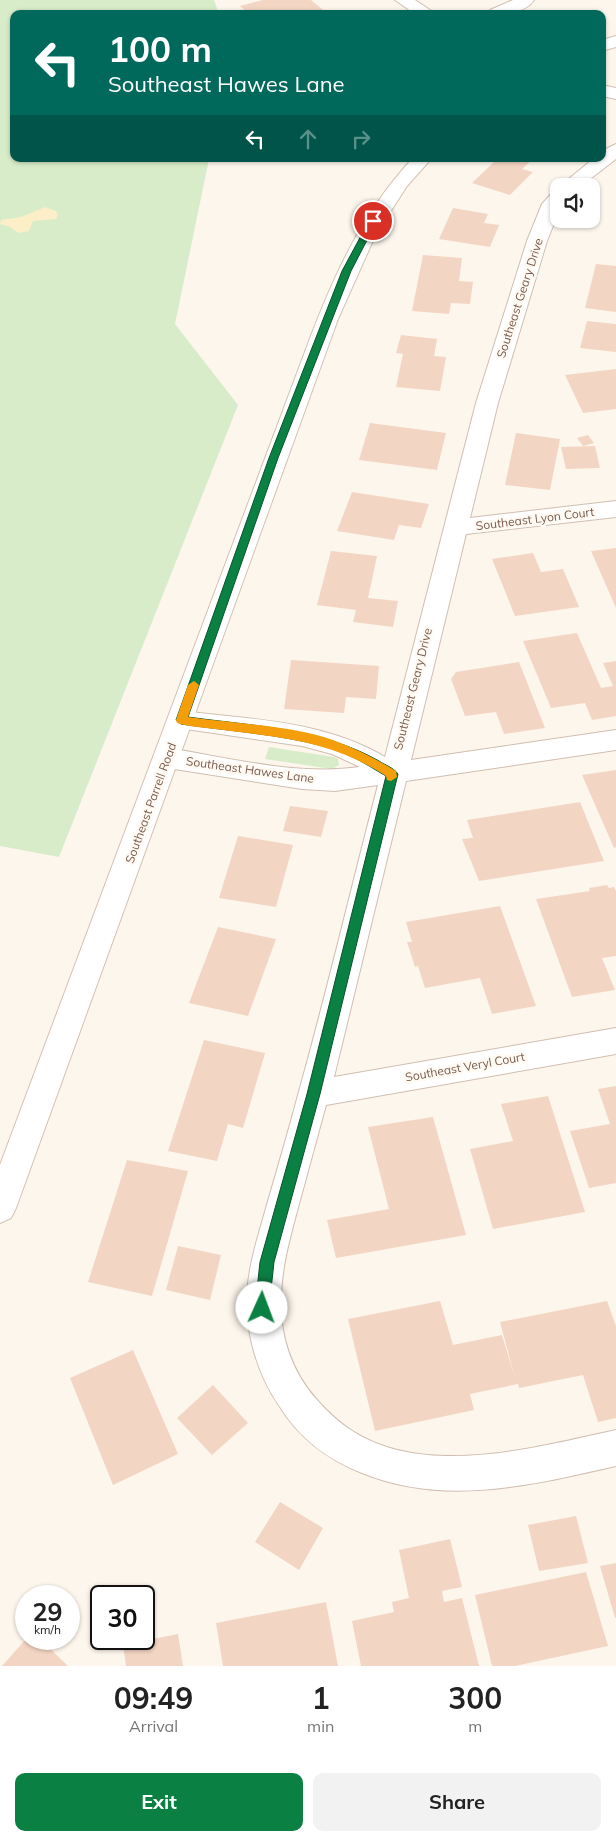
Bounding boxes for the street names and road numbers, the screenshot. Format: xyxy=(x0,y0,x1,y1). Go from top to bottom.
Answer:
street label: Southeast Geary Drive xyxy=(493,236,546,360)
street label: Southeast Lyon Court xyxy=(475,504,595,533)
street label: Southeast Geary Drive xyxy=(390,626,435,751)
street label: Southeast Parrell Road xyxy=(122,740,179,865)
street label: Southeast Hawes Lane xyxy=(185,753,315,786)
street label: Southeast Veryl Court xyxy=(404,1049,526,1084)

